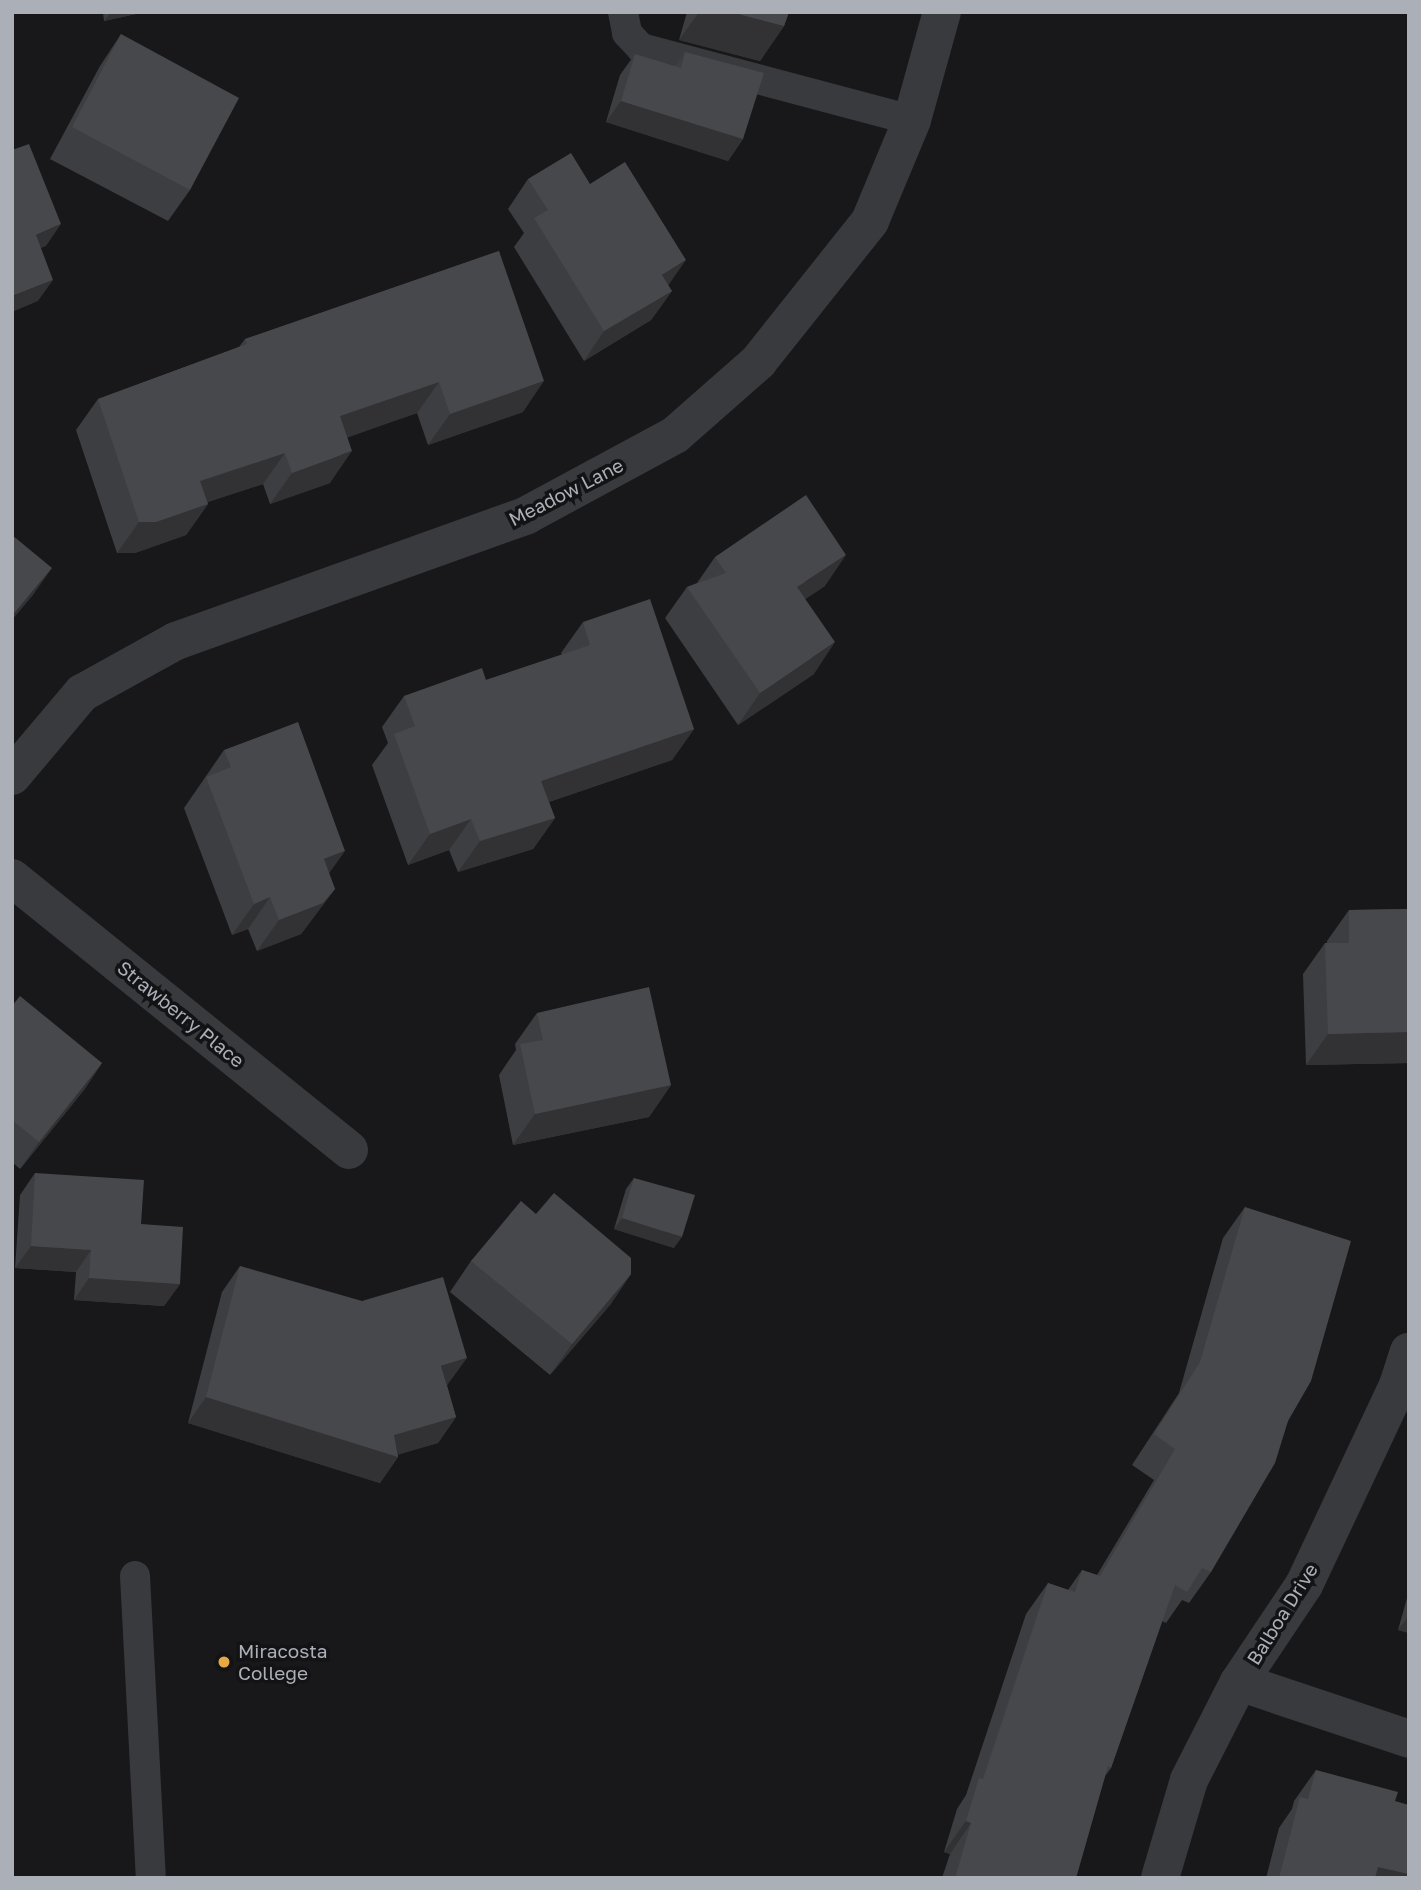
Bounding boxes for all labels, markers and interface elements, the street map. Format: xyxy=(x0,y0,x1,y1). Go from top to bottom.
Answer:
street label: Meadow Lane xyxy=(505,453,627,531)
street label: Strawberry Place xyxy=(113,956,249,1072)
street label: Balboa Drive xyxy=(1242,1559,1322,1669)
place label: Miracosta College xyxy=(238,1640,328,1684)
marker: Miracosta College xyxy=(216,1654,232,1670)

